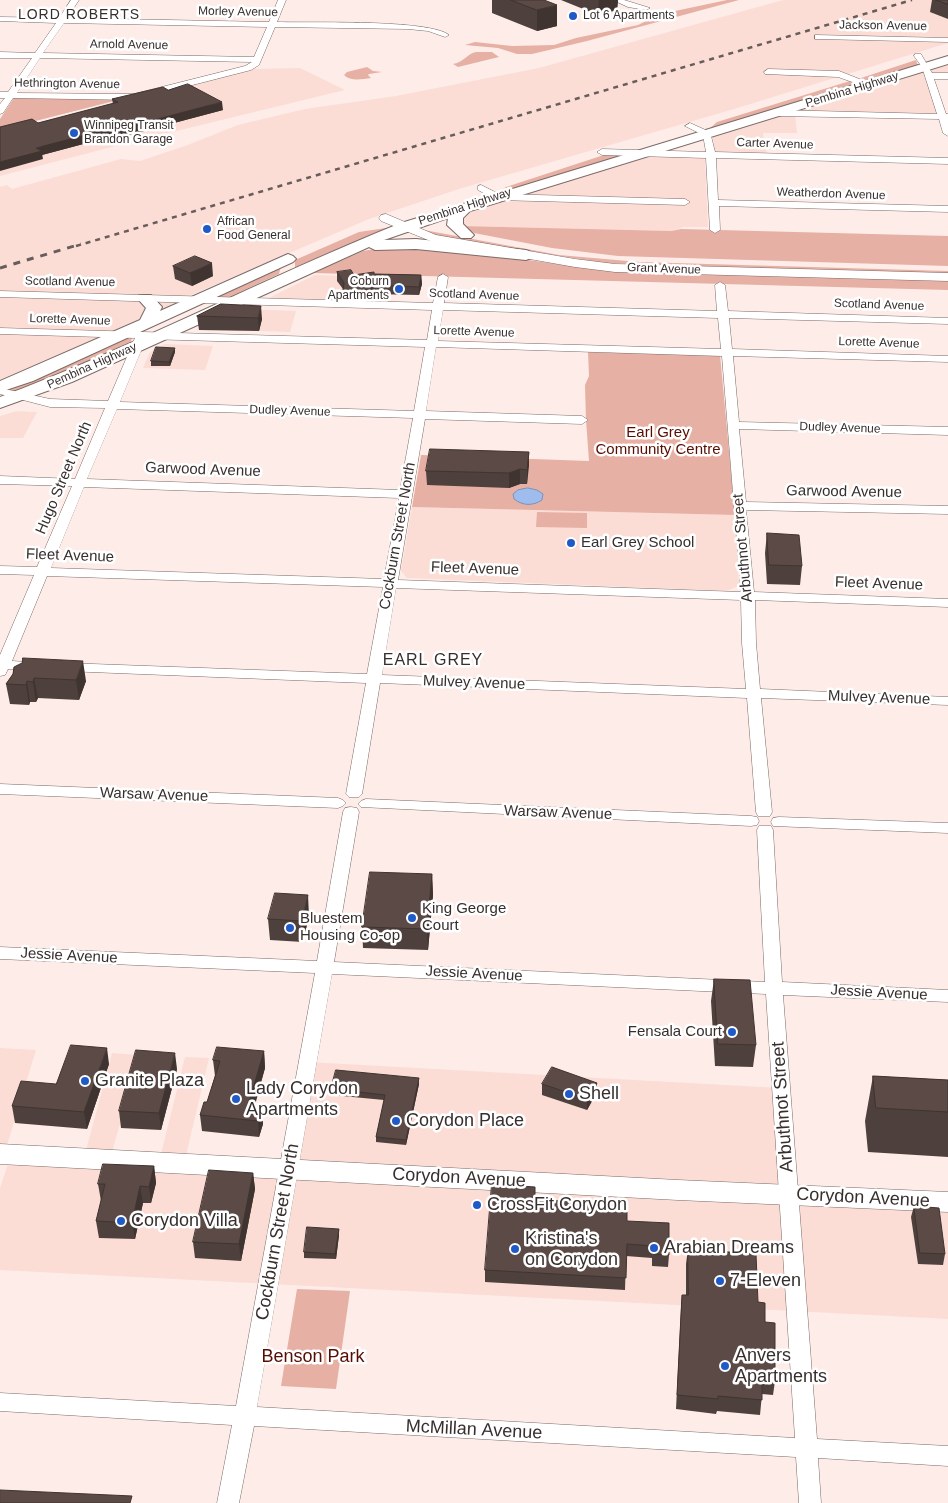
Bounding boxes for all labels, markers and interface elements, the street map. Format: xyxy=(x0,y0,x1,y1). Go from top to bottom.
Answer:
street label: Morley Avenue xyxy=(198,4,278,20)
district label: LORD ROBERTS xyxy=(16,7,142,23)
place label: Lot 6 Apartments xyxy=(583,9,674,23)
marker: Lot 6 Apartments xyxy=(567,10,579,22)
street label: Jackson Avenue xyxy=(839,18,927,34)
street label: Arnold Avenue xyxy=(90,37,168,53)
street label: Pembina Highway xyxy=(804,69,900,111)
street label: Hethrington Avenue xyxy=(14,76,120,92)
place label: Winnipeg Transit Brandon Garage xyxy=(84,119,174,147)
marker: Winnipeg Transit Brandon Garage xyxy=(68,127,80,139)
street label: Carter Avenue xyxy=(736,135,814,153)
street label: Pembina Highway xyxy=(417,185,513,229)
street label: Weatherdon Avenue xyxy=(776,185,886,203)
place label: African Food General xyxy=(217,215,290,243)
marker: African Food General xyxy=(201,223,213,235)
street label: Grant Avenue xyxy=(627,261,701,277)
street label: Scotland Avenue xyxy=(25,274,115,290)
place label: Coburn Apartments xyxy=(328,275,389,303)
marker: Coburn Apartments xyxy=(393,283,405,295)
street label: Scotland Avenue xyxy=(429,286,519,304)
street label: Scotland Avenue xyxy=(834,296,924,314)
street label: Lorette Avenue xyxy=(29,311,111,329)
street label: Lorette Avenue xyxy=(433,323,515,341)
street label: Lorette Avenue xyxy=(838,334,920,352)
street label: Pembina Highway xyxy=(45,340,139,392)
street label: Dudley Avenue xyxy=(249,402,331,420)
street label: Hugo Street North xyxy=(32,419,96,537)
street label: Dudley Avenue xyxy=(799,419,881,437)
park label: Earl Grey Community Centre xyxy=(595,424,721,459)
street label: Garwood Avenue xyxy=(145,459,261,481)
street label: Cockburn Street North xyxy=(376,461,420,611)
street label: Garwood Avenue xyxy=(786,482,902,502)
street label: Arbuthnot Street xyxy=(729,493,757,603)
place label: Earl Grey School xyxy=(581,534,694,552)
marker: Earl Grey School xyxy=(565,537,577,549)
street label: Fleet Avenue xyxy=(26,545,114,567)
street label: Fleet Avenue xyxy=(431,558,519,580)
street label: Fleet Avenue xyxy=(835,573,923,595)
district label: EARL GREY xyxy=(382,651,484,671)
street label: Mulvey Avenue xyxy=(423,672,525,694)
street label: Mulvey Avenue xyxy=(828,687,930,709)
street label: Warsaw Avenue xyxy=(100,784,208,806)
street label: Warsaw Avenue xyxy=(504,802,612,824)
place label: King George Court xyxy=(422,900,506,935)
place label: Bluestem Housing Co-op xyxy=(300,910,400,945)
marker: King George Court xyxy=(406,912,418,924)
marker: Bluestem Housing Co-op xyxy=(284,922,296,934)
street label: Jessie Avenue xyxy=(20,944,118,968)
street label: Jessie Avenue xyxy=(425,962,523,986)
street label: Jessie Avenue xyxy=(830,981,928,1005)
place label: Fensala Court xyxy=(628,1023,722,1041)
marker: Fensala Court xyxy=(726,1026,738,1038)
street label: Arbuthnot Street xyxy=(768,1041,798,1173)
place label: Granite Plaza xyxy=(95,1070,204,1092)
marker: Granite Plaza xyxy=(79,1075,91,1087)
place label: Lady Corydon Apartments xyxy=(246,1078,358,1120)
place label: Shell xyxy=(579,1083,619,1105)
marker: Shell xyxy=(563,1088,575,1100)
marker: Lady Corydon Apartments xyxy=(230,1093,242,1105)
place label: Corydon Place xyxy=(406,1110,524,1132)
marker: Corydon Place xyxy=(390,1115,402,1127)
street label: Cockburn Street North xyxy=(252,1142,304,1322)
street label: Corydon Avenue xyxy=(392,1164,526,1192)
street label: Corydon Avenue xyxy=(796,1184,930,1212)
place label: CrossFit Corydon xyxy=(487,1194,627,1216)
marker: CrossFit Corydon xyxy=(471,1199,483,1211)
place label: Corydon Villa xyxy=(131,1210,238,1232)
marker: Corydon Villa xyxy=(115,1215,127,1227)
place label: Kristina's on Corydon xyxy=(525,1228,618,1270)
place label: Arabian Dreams xyxy=(664,1237,794,1259)
marker: Arabian Dreams xyxy=(648,1242,660,1254)
marker: Kristina's on Corydon xyxy=(509,1243,521,1255)
place label: 7-Eleven xyxy=(730,1270,801,1292)
marker: 7-Eleven xyxy=(714,1275,726,1287)
place label: Anvers Apartments xyxy=(735,1345,827,1388)
park label: Benson Park xyxy=(261,1346,365,1368)
marker: Anvers Apartments xyxy=(719,1360,731,1372)
street label: McMillan Avenue xyxy=(405,1416,543,1444)

